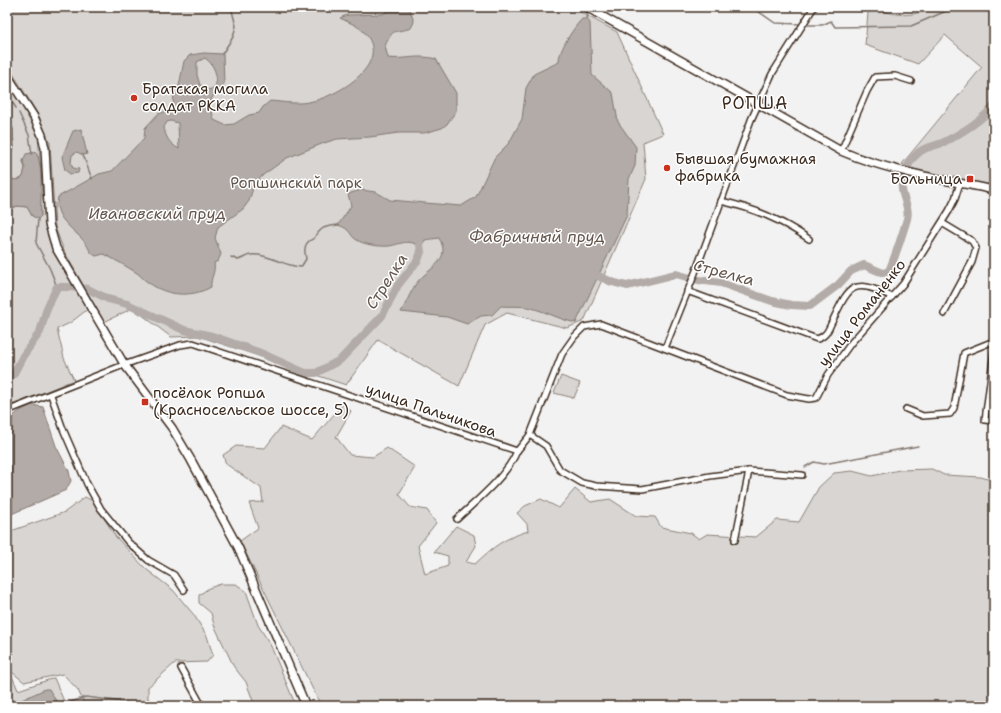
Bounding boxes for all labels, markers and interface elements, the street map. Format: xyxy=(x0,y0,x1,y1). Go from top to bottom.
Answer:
place label: Братская могила солдат РККА xyxy=(142,79,269,116)
district label: РОПША xyxy=(722,92,788,114)
marker: Братская могила солдат РККА xyxy=(129,93,139,103)
place label: Бывшая бумажная фабрика xyxy=(675,149,816,186)
marker: Бывшая бумажная фабрика xyxy=(662,163,672,173)
place label: Больница xyxy=(890,169,963,189)
park label: Ропшинский парк xyxy=(230,173,362,193)
marker: Больница xyxy=(965,174,975,184)
water label: Ивановский пруд xyxy=(88,203,226,224)
water label: Фабричный пруд xyxy=(469,226,605,247)
water label: Стрелка xyxy=(361,249,412,313)
water label: Стрелка xyxy=(691,254,757,291)
street label: улица Романенко xyxy=(814,255,910,371)
street label: улица Пальчикова xyxy=(363,378,500,442)
place label: посёлок Ропша (Красносельское шоссе, 5) xyxy=(153,383,349,420)
marker: посёлок Ропша (Красносельское шоссе, 5) xyxy=(140,397,150,407)

